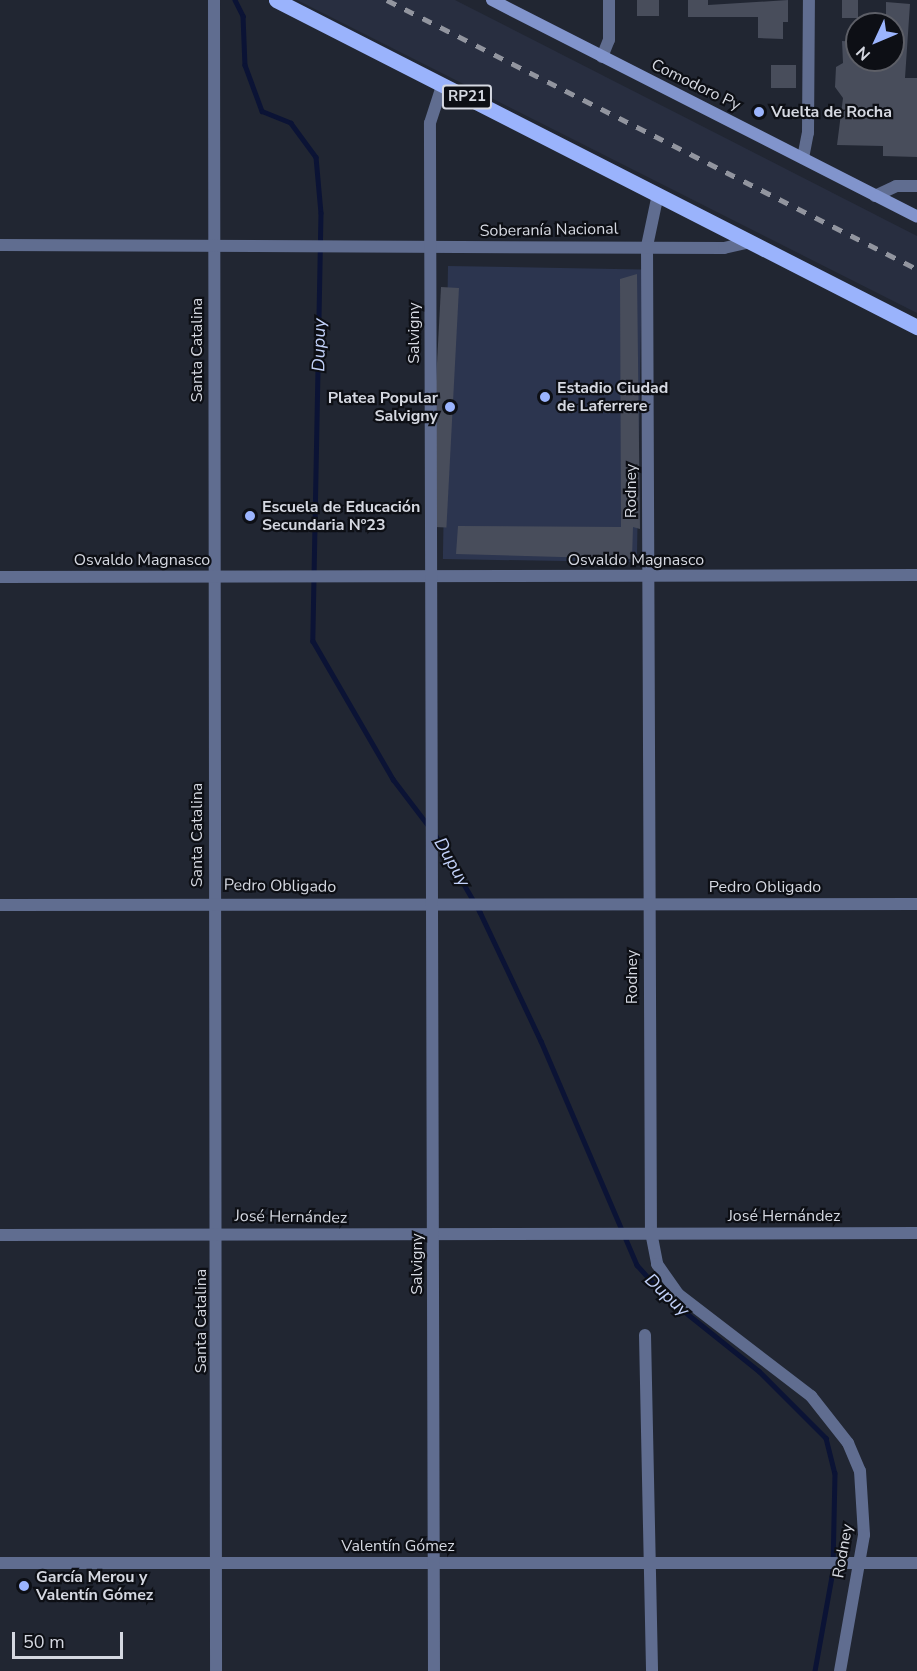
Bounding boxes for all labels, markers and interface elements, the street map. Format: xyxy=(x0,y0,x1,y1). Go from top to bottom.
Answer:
north arrow xyxy=(845,12,905,72)
text: N xyxy=(851,41,876,65)
street label: Comodoro Py xyxy=(648,55,744,115)
road number: RP21 xyxy=(442,85,492,109)
place label: Vuelta de Rocha xyxy=(771,102,892,122)
marker: Vuelta de Rocha xyxy=(752,105,766,119)
street label: Soberanía Nacional xyxy=(479,219,619,241)
street label: Santa Catalina xyxy=(187,298,207,402)
street label: Salvigny xyxy=(404,302,424,364)
water label: Dupuy xyxy=(308,318,330,372)
place label: Estadio Ciudad de Laferrere xyxy=(557,378,668,416)
place label: Platea Popular Salvigny xyxy=(328,388,438,426)
marker: Estadio Ciudad de Laferrere xyxy=(538,390,552,404)
marker: Platea Popular Salvigny xyxy=(443,400,457,414)
street label: Rodney xyxy=(621,464,641,518)
place label: Escuela de Educación Secundaria Nº23 xyxy=(262,497,420,535)
marker: Escuela de Educación Secundaria Nº23 xyxy=(243,509,257,523)
street label: Osvaldo Magnasco xyxy=(74,550,210,570)
street label: Osvaldo Magnasco xyxy=(568,550,704,570)
street label: Santa Catalina xyxy=(187,783,207,887)
water label: Dupuy xyxy=(429,834,475,890)
street label: Pedro Obligado xyxy=(224,875,336,897)
street label: Pedro Obligado xyxy=(709,877,821,897)
street label: Rodney xyxy=(622,950,642,1004)
street label: José Hernández xyxy=(234,1206,348,1228)
street label: José Hernández xyxy=(728,1206,840,1226)
street label: Salvigny xyxy=(407,1233,427,1295)
street label: Santa Catalina xyxy=(191,1269,211,1373)
water label: Dupuy xyxy=(640,1269,694,1321)
street label: Rodney xyxy=(829,1523,857,1579)
street label: Valentín Gómez xyxy=(341,1536,455,1556)
place label: García Merou y Valentín Gómez xyxy=(36,1567,153,1605)
marker: García Merou y Valentín Gómez xyxy=(17,1579,31,1593)
scale bar xyxy=(15,1620,126,1658)
text: 50 m xyxy=(23,1630,65,1654)

